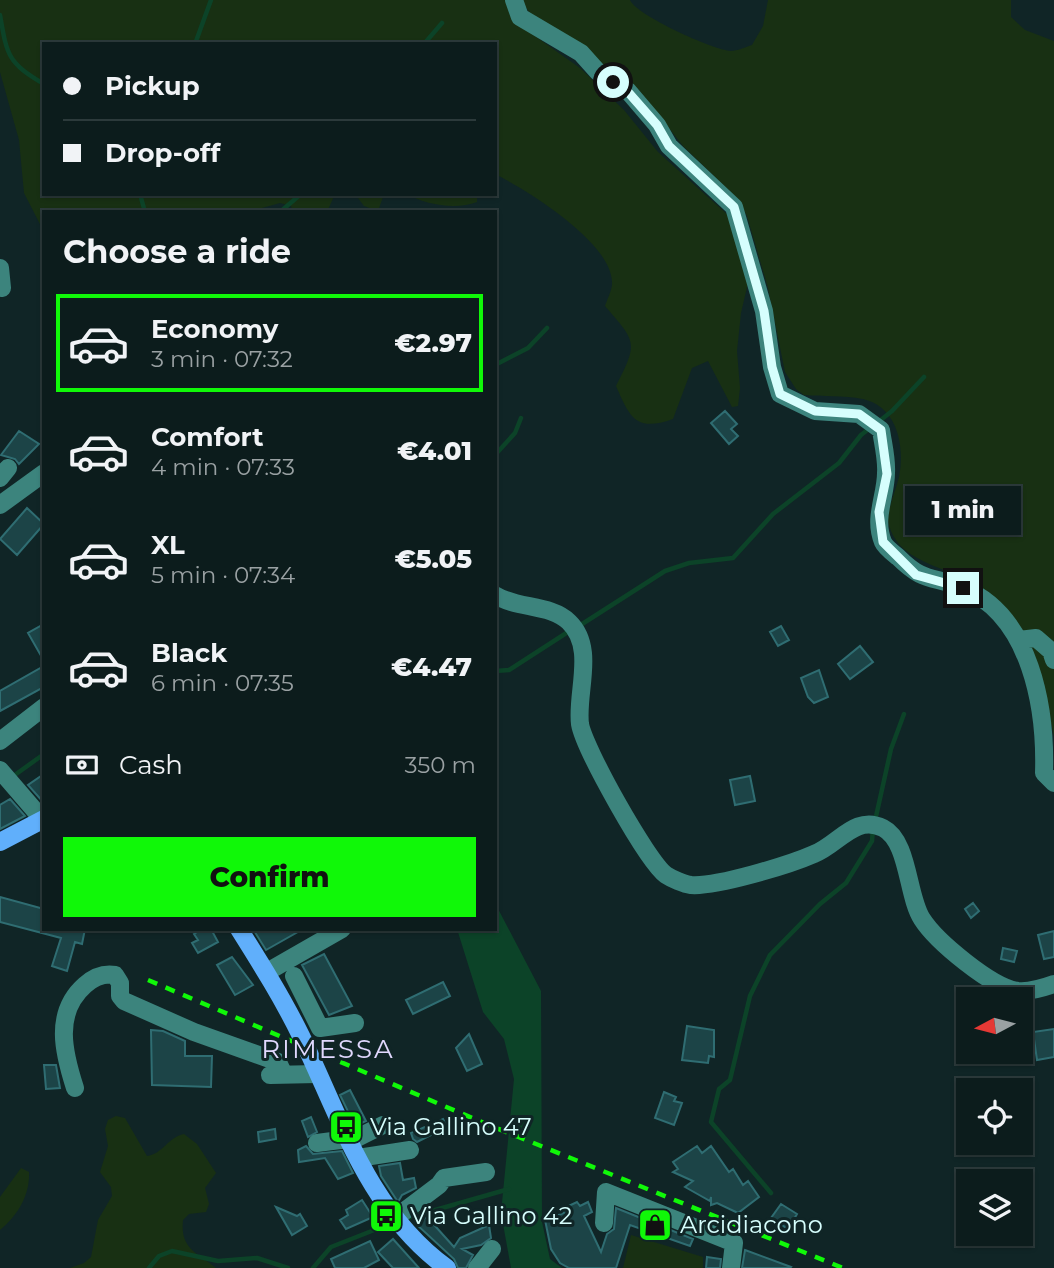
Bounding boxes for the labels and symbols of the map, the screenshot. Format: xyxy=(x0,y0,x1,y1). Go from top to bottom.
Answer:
route start xyxy=(597,66,629,98)
callout: 1 min xyxy=(905,486,1021,536)
route end xyxy=(947,572,979,604)
north arrow xyxy=(956,987,1032,1064)
district label: RIMESSA xyxy=(261,1033,395,1065)
bus stop icon: Via Gallino 47 xyxy=(327,1108,365,1146)
place label: Via Gallino 47 xyxy=(370,1112,532,1141)
bus stop icon: Via Gallino 42 xyxy=(367,1197,405,1235)
place label: Via Gallino 42 xyxy=(410,1201,572,1230)
shop icon: Arcidiacono xyxy=(636,1206,674,1244)
place label: Arcidiacono xyxy=(680,1210,823,1239)

